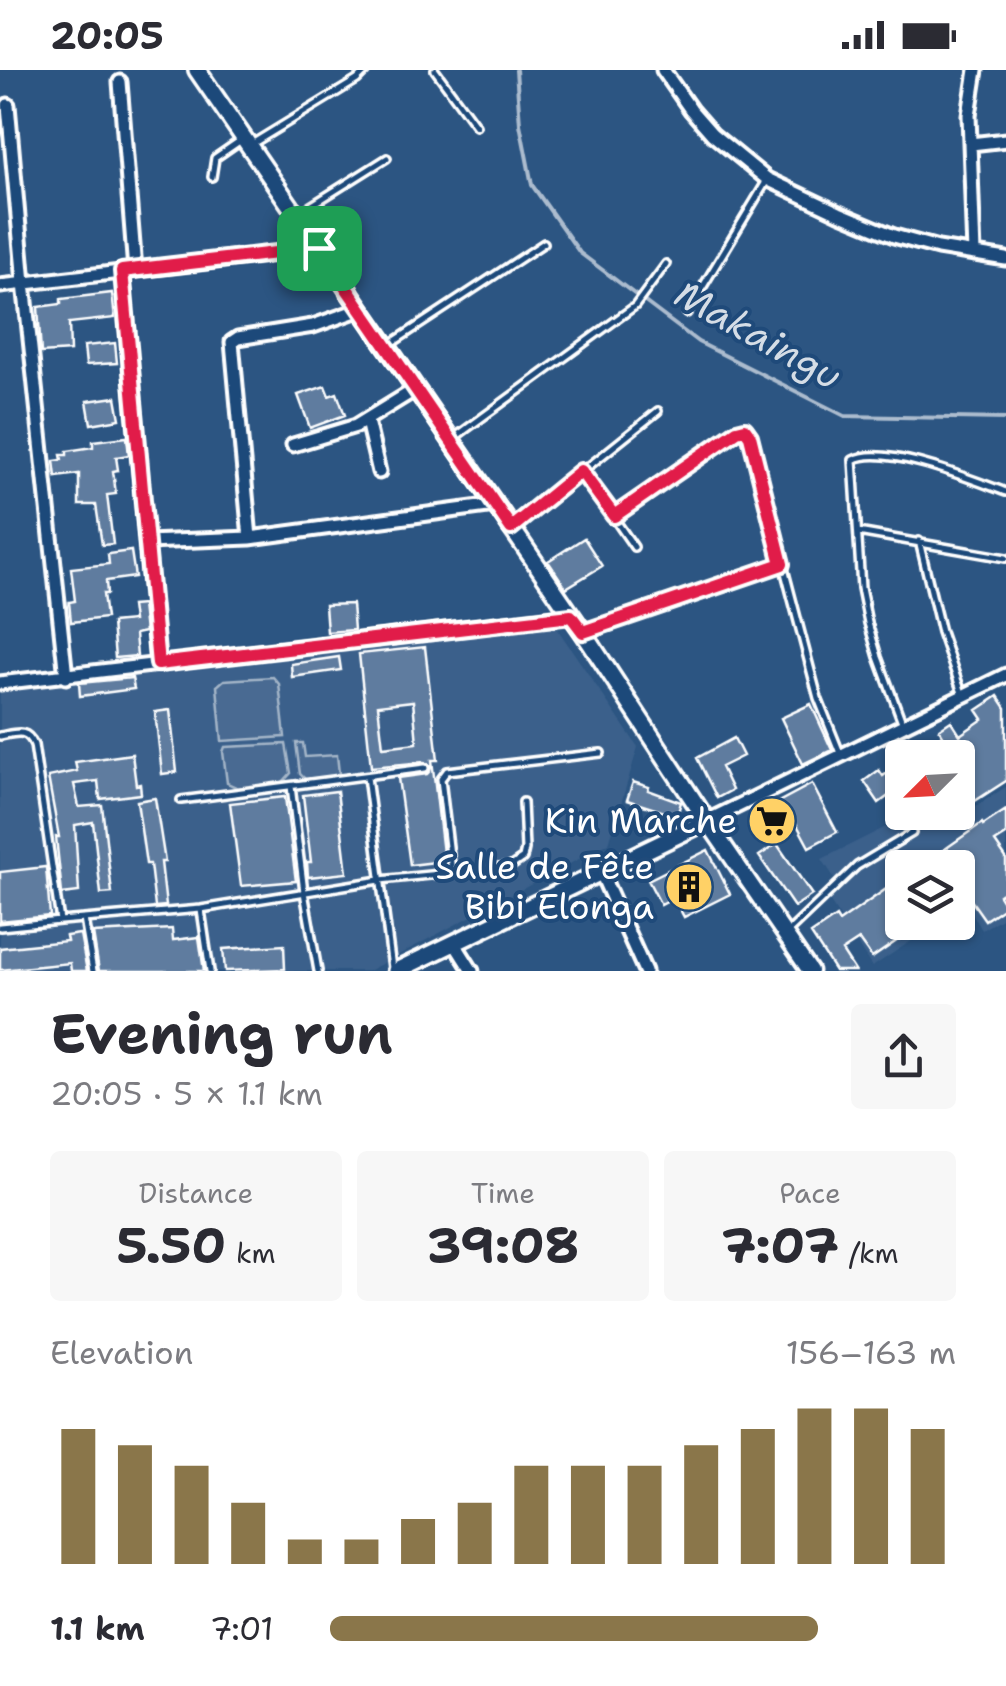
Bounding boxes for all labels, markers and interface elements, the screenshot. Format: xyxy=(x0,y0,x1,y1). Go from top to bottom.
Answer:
text: 20:05 xyxy=(50,10,164,61)
pin xyxy=(277,206,362,291)
icon: arrive xyxy=(292,221,347,276)
water label: Makaingu xyxy=(666,268,851,401)
north arrow xyxy=(885,740,975,830)
map controls xyxy=(885,740,975,940)
supermarket icon: Kin Marche xyxy=(746,795,798,847)
place label: Kin Marche xyxy=(544,797,737,844)
place label: Salle de Fête Bibi Elonga xyxy=(436,843,654,930)
button: layers xyxy=(885,850,975,940)
building icon: Salle de Fête Bibi Elonga xyxy=(663,861,715,913)
text: Evening run xyxy=(50,997,393,1071)
button: share xyxy=(851,1004,956,1109)
text: 20:05 · 5 × 1.1 km xyxy=(50,1072,323,1115)
text: Distance xyxy=(139,1174,253,1212)
text: Time xyxy=(471,1174,535,1212)
text: Pace xyxy=(779,1174,841,1212)
text: 5.50 xyxy=(116,1212,226,1279)
text: 39:08 xyxy=(427,1212,579,1279)
text: 7:07 xyxy=(721,1212,839,1279)
text: km xyxy=(226,1234,276,1272)
text: /km xyxy=(839,1234,899,1272)
text: Elevation xyxy=(50,1331,193,1374)
text: 156–163 m xyxy=(786,1331,956,1374)
text: 1.1 km xyxy=(50,1607,145,1650)
text: 7:01 xyxy=(210,1607,274,1650)

